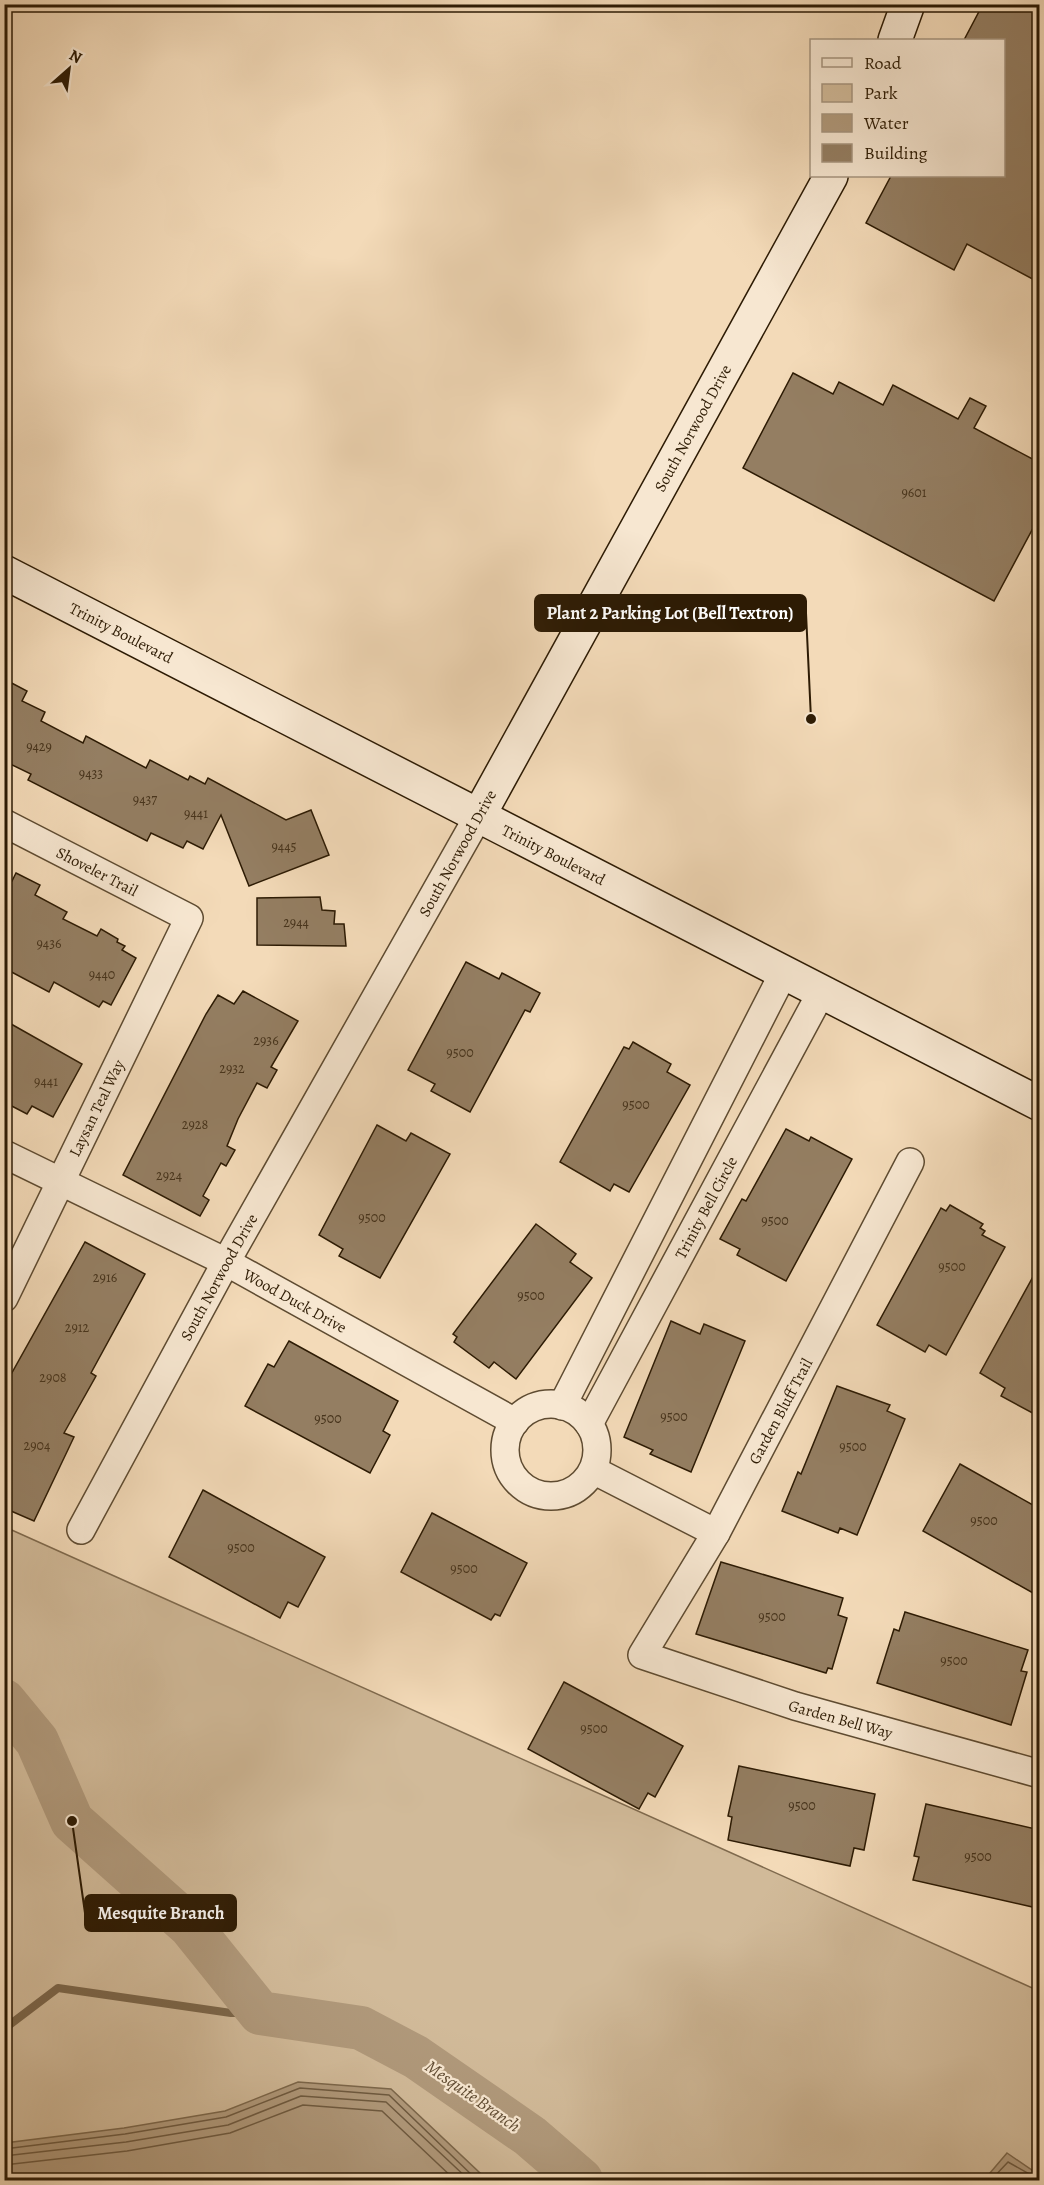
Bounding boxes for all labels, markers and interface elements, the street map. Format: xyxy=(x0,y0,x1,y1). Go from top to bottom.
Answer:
north arrow xyxy=(39,39,99,99)
legend xyxy=(810,39,1005,177)
text: N xyxy=(65,44,86,69)
text: Road xyxy=(864,51,902,75)
text: Park xyxy=(864,81,898,105)
text: Water xyxy=(863,111,909,135)
text: Building xyxy=(864,141,928,165)
street label: South Norwood Drive xyxy=(649,361,737,496)
house number: 9601 xyxy=(901,483,927,502)
callout: Plant 2 Parking Lot (Bell Textron) xyxy=(535,595,806,631)
street label: Trinity Boulevard xyxy=(65,597,177,669)
text: Plant 2 Parking Lot (Bell Textron) xyxy=(546,601,794,625)
house number: 9429 xyxy=(26,737,52,756)
house number: 9433 xyxy=(79,764,103,783)
street label: South Norwood Drive xyxy=(414,786,502,921)
house number: 9437 xyxy=(133,790,157,809)
house number: 9441 xyxy=(184,804,208,823)
street label: Trinity Boulevard xyxy=(498,819,609,891)
house number: 9445 xyxy=(271,837,297,856)
street label: Shoveler Trail xyxy=(52,842,142,902)
house number: 2944 xyxy=(283,913,309,932)
house number: 9436 xyxy=(36,934,62,953)
house number: 9440 xyxy=(89,965,115,984)
house number: 2936 xyxy=(253,1031,279,1050)
house number: 9500 xyxy=(446,1043,474,1062)
street label: Laysan Teal Way xyxy=(64,1055,130,1161)
house number: 2932 xyxy=(219,1059,245,1078)
house number: 9441 xyxy=(34,1072,58,1091)
house number: 9500 xyxy=(622,1095,650,1114)
house number: 2928 xyxy=(182,1115,208,1134)
street label: Trinity Bell Circle xyxy=(670,1153,743,1263)
house number: 2924 xyxy=(156,1166,182,1185)
house number: 9500 xyxy=(358,1208,386,1227)
street label: South Norwood Drive xyxy=(175,1210,263,1345)
house number: 9500 xyxy=(761,1211,789,1230)
house number: 9500 xyxy=(938,1257,966,1276)
street label: Wood Duck Drive xyxy=(238,1263,350,1339)
house number: 2916 xyxy=(93,1268,117,1287)
house number: 9500 xyxy=(517,1286,545,1305)
house number: 2912 xyxy=(65,1318,90,1337)
street label: Garden Bluff Trail xyxy=(744,1355,818,1468)
house number: 2908 xyxy=(39,1368,67,1387)
house number: 9500 xyxy=(660,1407,688,1426)
house number: 9500 xyxy=(314,1409,342,1428)
house number: 2904 xyxy=(24,1436,50,1455)
house number: 9500 xyxy=(839,1437,867,1456)
house number: 9500 xyxy=(970,1511,998,1530)
house number: 9500 xyxy=(227,1538,255,1557)
house number: 9500 xyxy=(450,1559,478,1578)
house number: 9500 xyxy=(758,1607,786,1626)
house number: 9500 xyxy=(940,1651,968,1670)
street label: Garden Bell Way xyxy=(785,1695,896,1745)
house number: 9500 xyxy=(580,1719,608,1738)
house number: 9500 xyxy=(788,1796,816,1815)
house number: 9500 xyxy=(964,1847,992,1866)
callout: Mesquite Branch xyxy=(85,1895,236,1931)
text: Mesquite Branch xyxy=(98,1901,225,1925)
water label: Mesquite Branch xyxy=(421,2054,526,2138)

